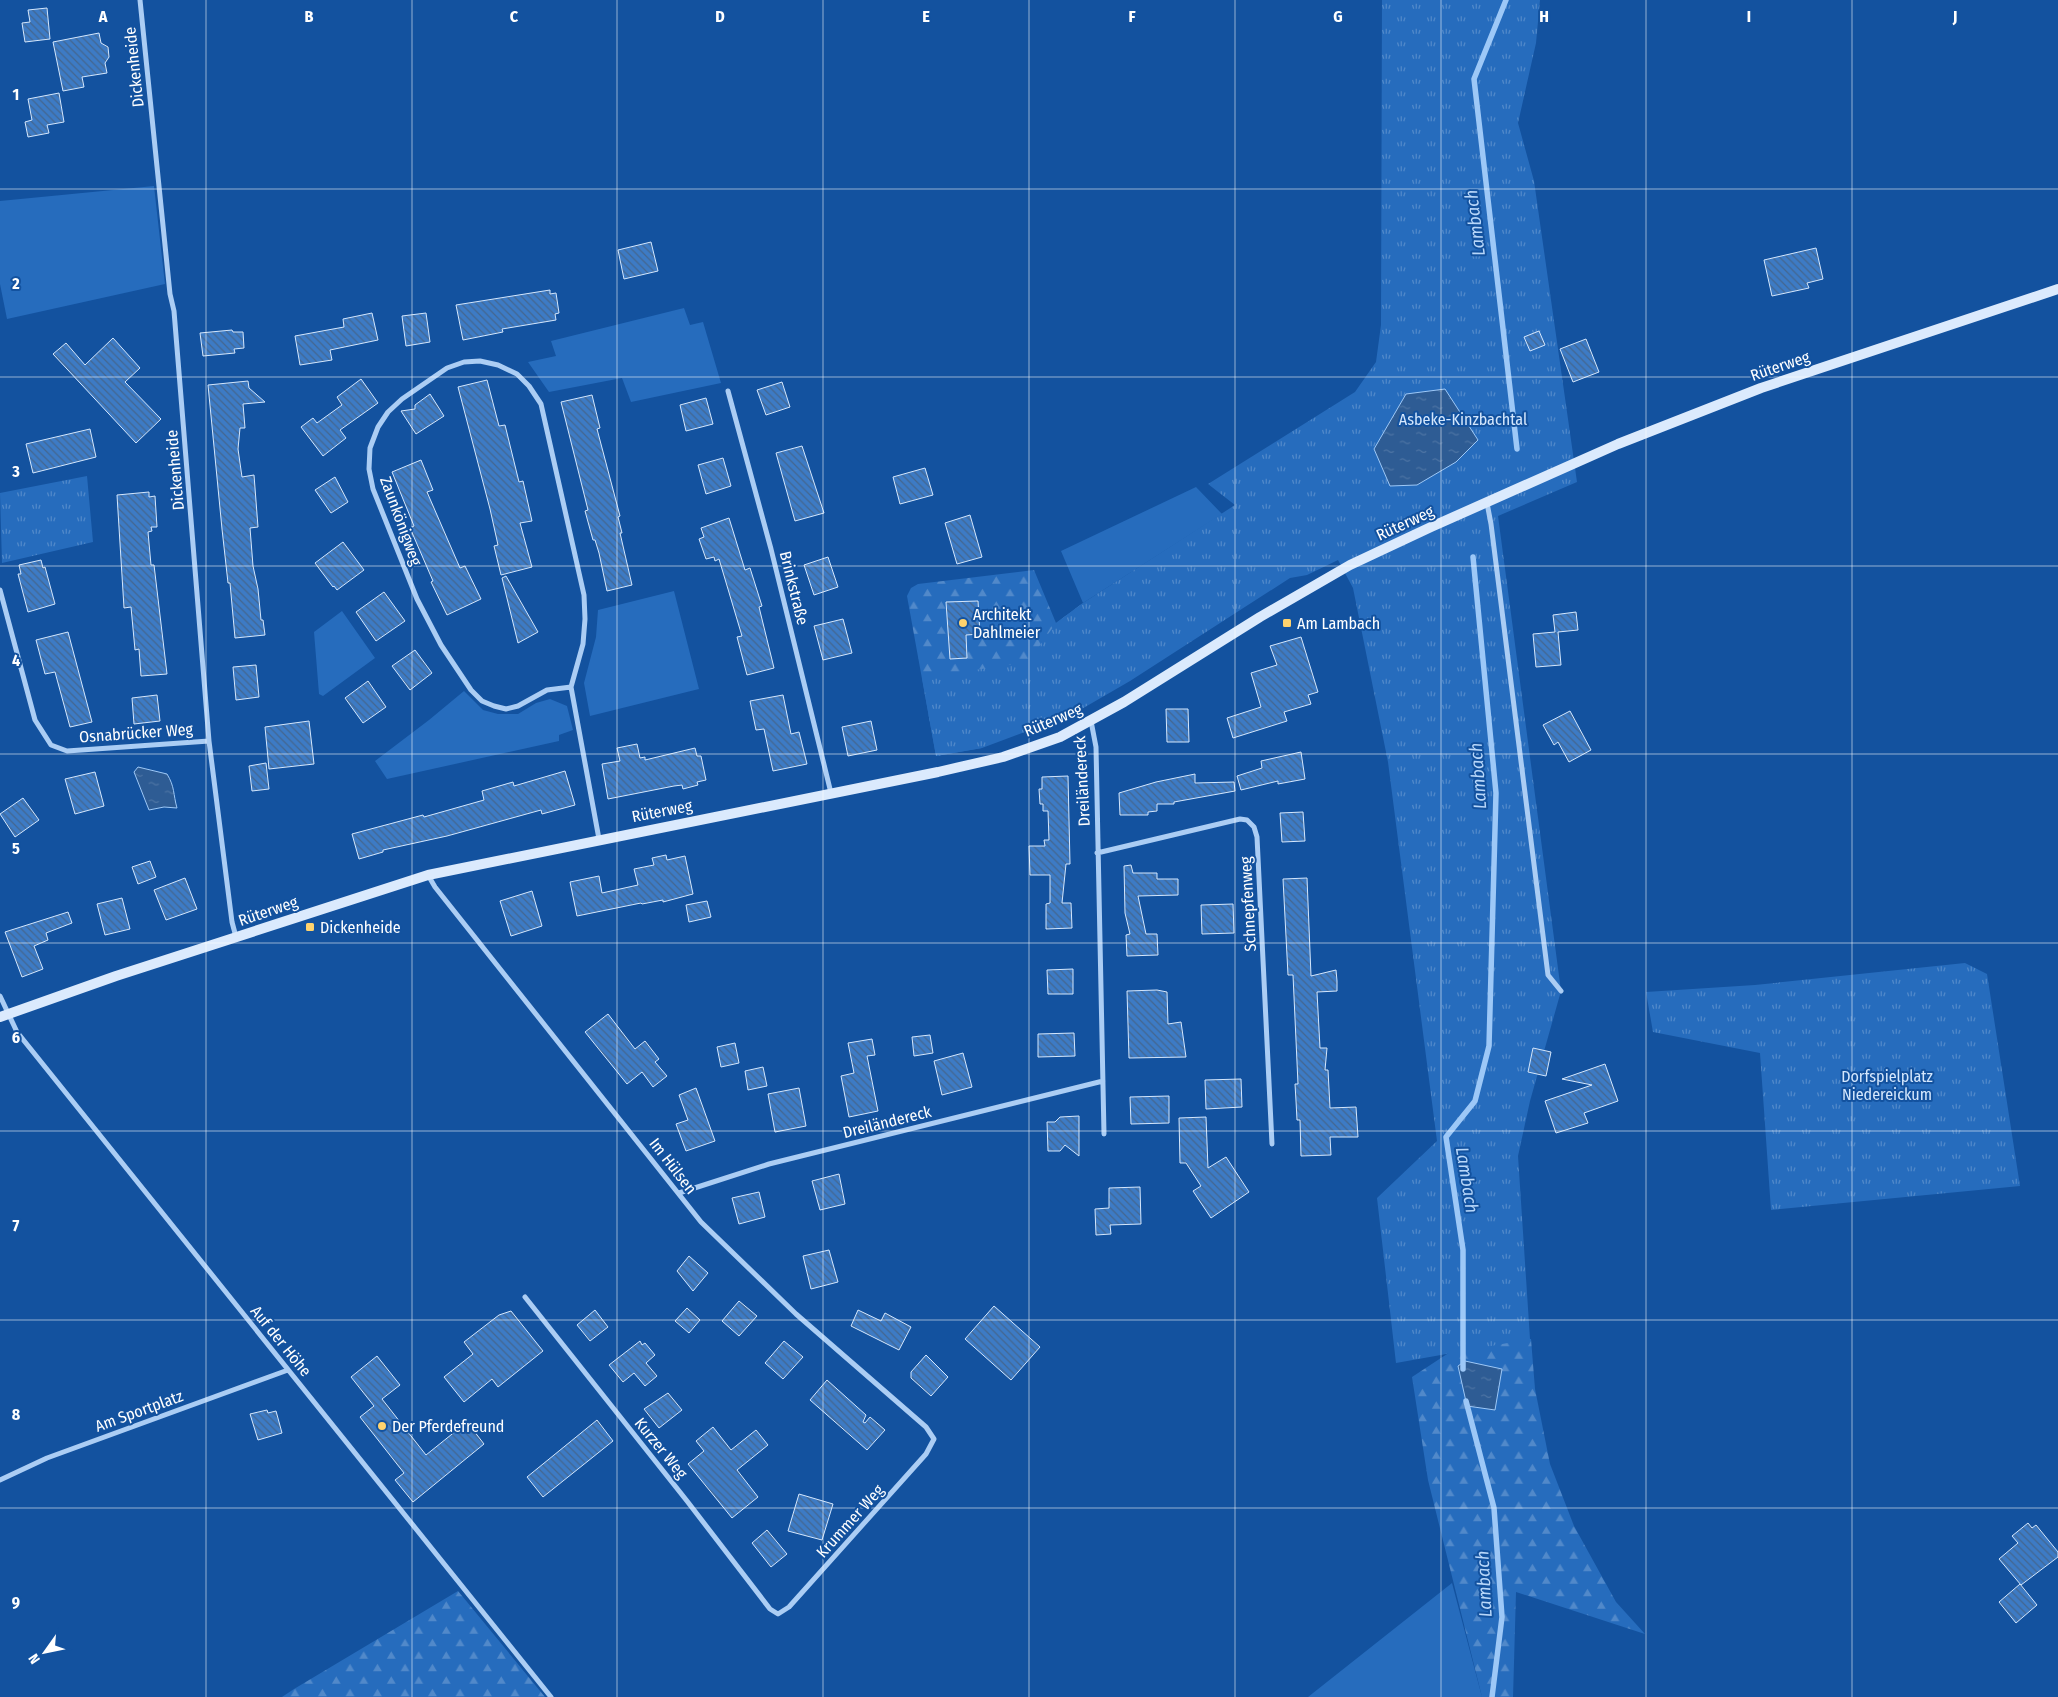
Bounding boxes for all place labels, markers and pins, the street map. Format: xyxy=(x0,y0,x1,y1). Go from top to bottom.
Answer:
place label: Architekt Dahlmeier xyxy=(973,605,1041,642)
place label: Am Lambach xyxy=(1297,614,1380,633)
marker: Architekt Dahlmeier xyxy=(957,617,969,629)
marker: Am Lambach xyxy=(1281,617,1293,629)
place label: Dickenheide xyxy=(320,918,401,937)
marker: Dickenheide xyxy=(304,921,316,933)
place label: Der Pferdefreund xyxy=(392,1417,504,1436)
marker: Der Pferdefreund xyxy=(376,1420,388,1432)

